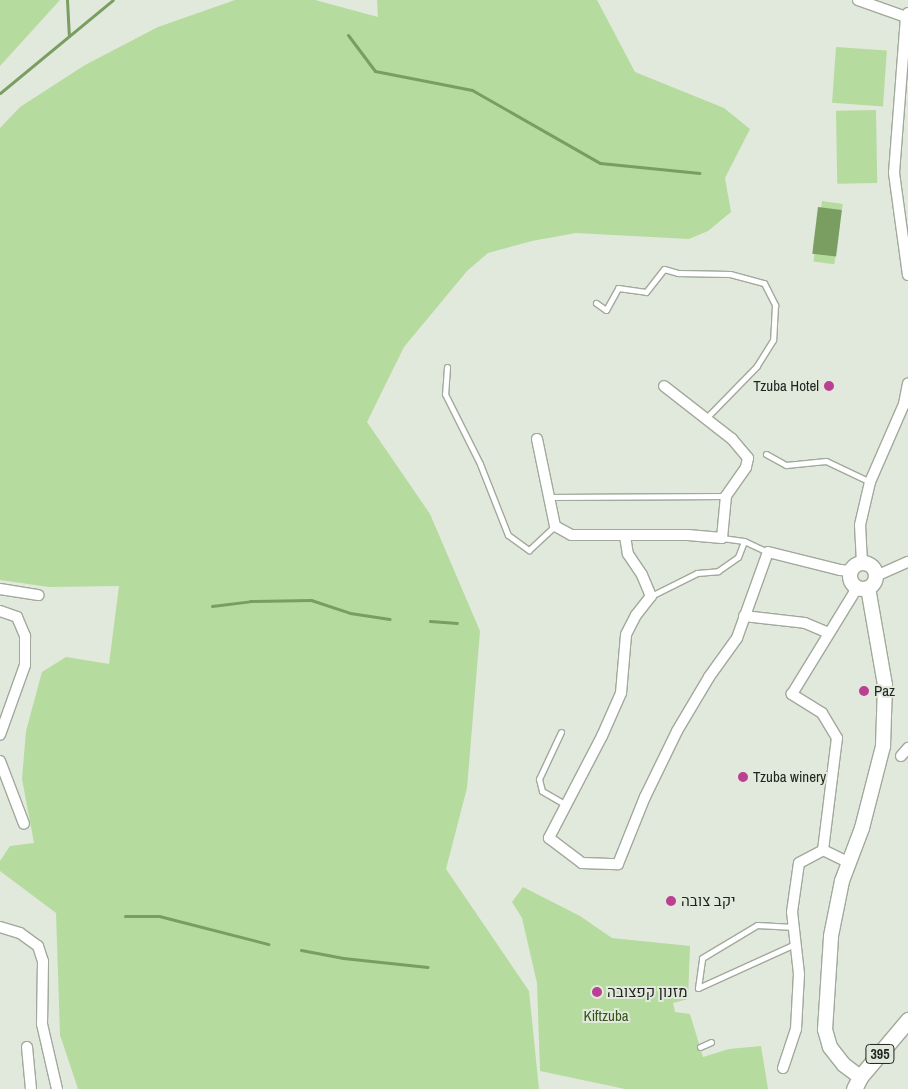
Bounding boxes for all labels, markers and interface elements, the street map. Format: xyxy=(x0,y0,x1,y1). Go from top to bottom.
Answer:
place label: Tzuba Hotel xyxy=(753,377,819,395)
marker: Tzuba Hotel xyxy=(823,380,835,392)
place label: Paz xyxy=(874,682,895,700)
marker: Paz xyxy=(858,685,870,697)
place label: Tzuba winery xyxy=(753,768,826,786)
marker: Tzuba winery xyxy=(737,771,749,783)
place label: יקב צובה xyxy=(681,892,736,910)
marker: יקב צובה xyxy=(665,895,677,907)
place label: מזנון קפצובה xyxy=(607,983,687,1001)
marker: מזנון קפצובה xyxy=(591,986,603,998)
park label: Kiftzuba xyxy=(583,1007,629,1025)
road number: 395 xyxy=(865,1042,895,1066)

